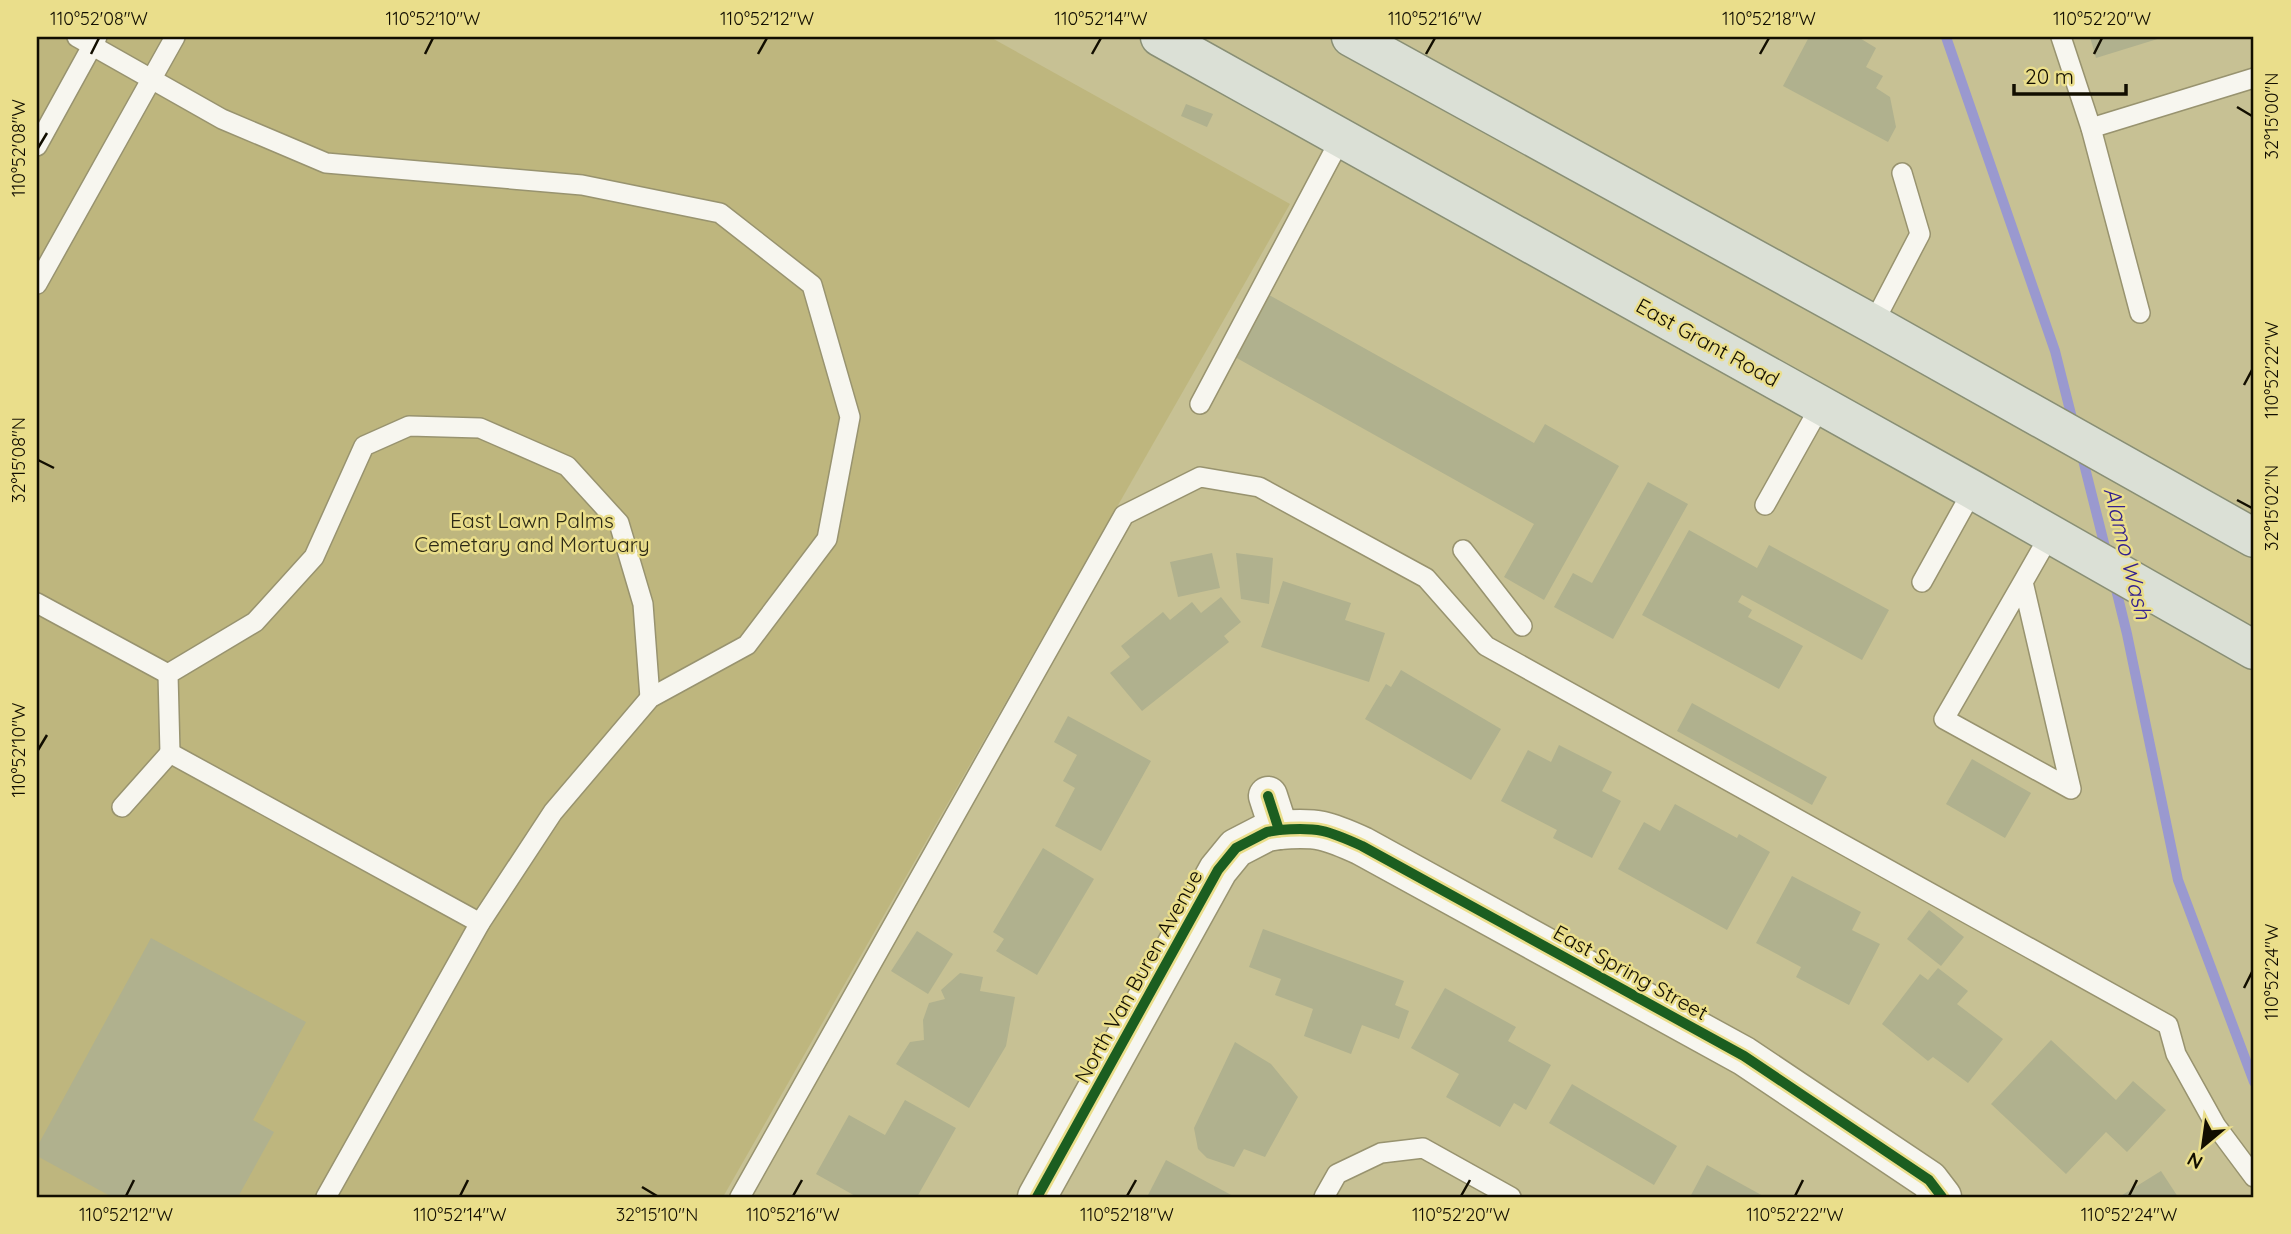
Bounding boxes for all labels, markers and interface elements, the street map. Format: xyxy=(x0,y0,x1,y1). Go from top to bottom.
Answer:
text: 110°52'08"W xyxy=(50,7,148,30)
text: 110°52'10"W xyxy=(386,7,480,30)
text: 110°52'12"W xyxy=(720,7,814,30)
text: 110°52'14"W xyxy=(1054,7,1148,30)
text: 110°52'16"W xyxy=(1388,7,1482,30)
text: 110°52'18"W xyxy=(1722,7,1816,30)
text: 110°52'20"W xyxy=(2053,7,2151,30)
scale bar xyxy=(2014,52,2126,96)
text: 20 m xyxy=(2025,63,2074,89)
text: 32°15'00"N xyxy=(2260,73,2283,159)
text: 110°52'08"W xyxy=(7,99,30,197)
street label: East Grant Road xyxy=(1632,292,1784,392)
text: 110°52'22"W xyxy=(2260,321,2283,419)
text: 32°15'08"N xyxy=(7,417,30,503)
text: 32°15'02"N xyxy=(2260,465,2283,551)
water label: Alamo Wash xyxy=(2098,484,2159,623)
park label: East Lawn Palms Cemetary and Mortuary xyxy=(414,507,650,557)
text: 110°52'10"W xyxy=(7,703,30,797)
street label: North Van Buren Avenue xyxy=(1068,865,1208,1087)
street label: East Spring Street xyxy=(1549,919,1713,1025)
text: 110°52'24"W xyxy=(2260,924,2283,1020)
north arrow xyxy=(2168,1112,2238,1182)
text: N xyxy=(2183,1147,2207,1175)
text: 110°52'12"W xyxy=(79,1203,173,1226)
text: 110°52'14"W xyxy=(413,1203,507,1226)
text: 32°15'10"N xyxy=(616,1203,698,1226)
text: 110°52'16"W xyxy=(746,1203,840,1226)
text: 110°52'18"W xyxy=(1080,1203,1174,1226)
text: 110°52'20"W xyxy=(1412,1203,1510,1226)
text: 110°52'22"W xyxy=(1746,1203,1844,1226)
text: 110°52'24"W xyxy=(2081,1203,2177,1226)

